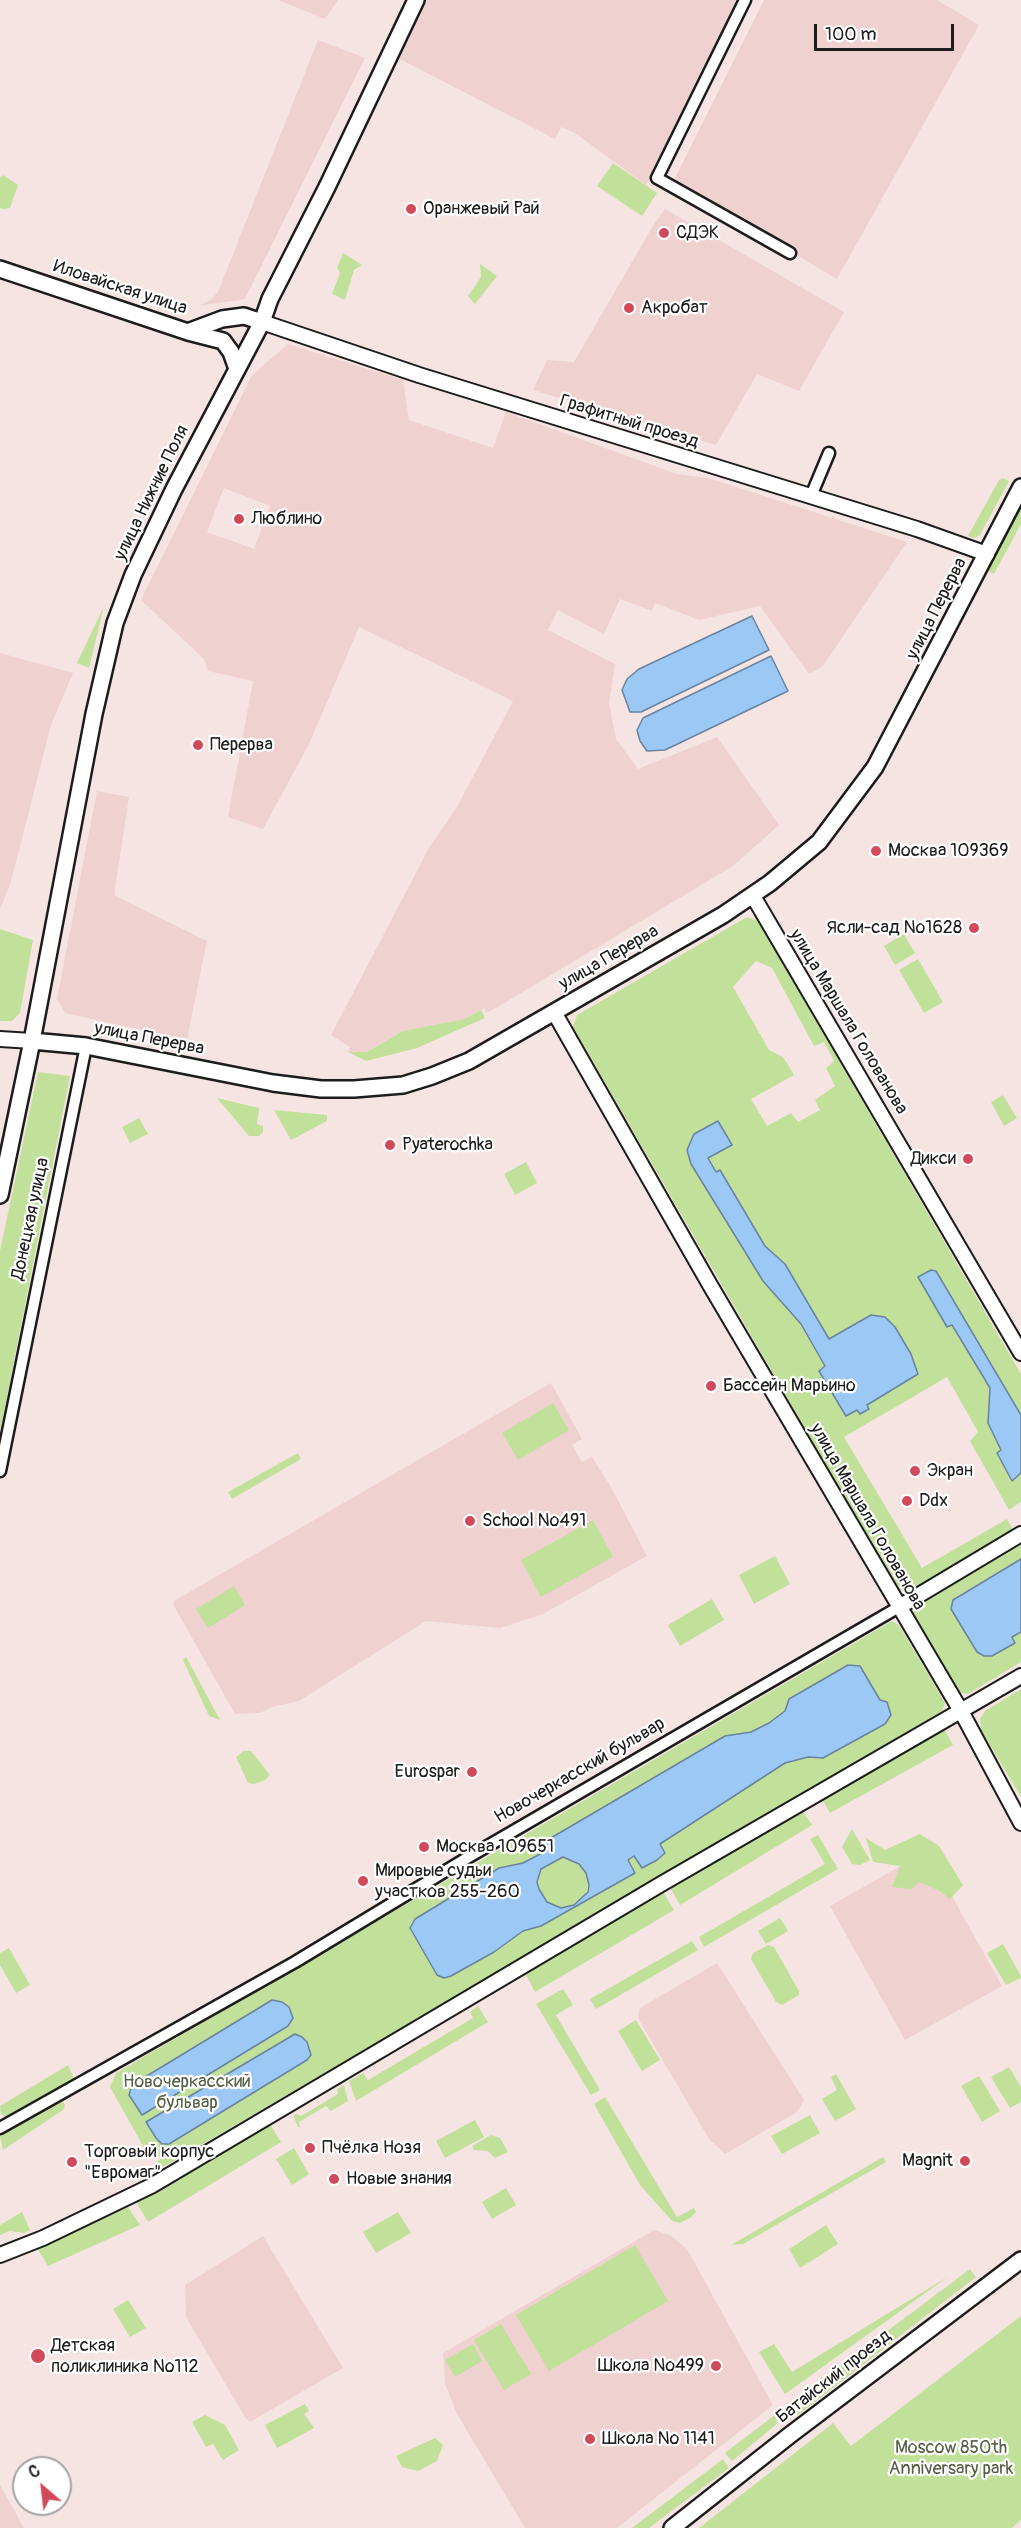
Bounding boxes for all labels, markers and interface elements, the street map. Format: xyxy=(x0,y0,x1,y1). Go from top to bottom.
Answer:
scale bar xyxy=(817,12,956,50)
text: 100 m xyxy=(825,23,877,46)
place label: Оранжевый Рай xyxy=(423,198,540,220)
marker: Оранжевый Рай xyxy=(404,202,418,216)
place label: СДЭК xyxy=(676,222,719,244)
marker: СДЭК xyxy=(657,226,671,240)
street label: Иловайская улица xyxy=(50,256,190,320)
place label: Акробат xyxy=(641,297,708,319)
marker: Акробат xyxy=(622,301,636,315)
street label: Графитный проезд xyxy=(557,391,701,453)
street label: улица Нижние Поля xyxy=(110,422,194,564)
place label: Люблино xyxy=(251,508,322,530)
marker: Люблино xyxy=(232,512,246,526)
street label: улица Перерва xyxy=(902,554,972,664)
place label: Перерва xyxy=(210,734,273,756)
marker: Перерва xyxy=(191,738,205,752)
place label: Москва 109369 xyxy=(888,840,1009,862)
marker: Москва 109369 xyxy=(869,844,883,858)
place label: Ясли-сад №1628 xyxy=(827,917,962,939)
street label: улица Перерва xyxy=(555,921,663,995)
marker: Ясли-сад №1628 xyxy=(967,921,981,935)
street label: улица Маршала Голованова xyxy=(784,926,912,1118)
street label: улица Перерва xyxy=(92,1018,206,1060)
place label: Pyaterochka xyxy=(402,1134,493,1156)
marker: Pyaterochka xyxy=(383,1138,397,1152)
place label: Дикси xyxy=(911,1148,956,1170)
marker: Дикси xyxy=(961,1152,975,1166)
street label: Донецкая улица xyxy=(7,1156,55,1282)
place label: Бассейн Марьино xyxy=(723,1375,856,1397)
marker: Бассейн Марьино xyxy=(704,1379,718,1393)
street label: улица Маршала Голованова xyxy=(805,1420,929,1614)
place label: Экран xyxy=(927,1460,973,1482)
marker: Экран xyxy=(908,1464,922,1478)
place label: Ddx xyxy=(919,1490,948,1512)
marker: Ddx xyxy=(900,1494,914,1508)
place label: School №491 xyxy=(482,1510,586,1532)
marker: School №491 xyxy=(463,1514,477,1528)
street label: Новочеркасский бульвар xyxy=(491,1713,669,1829)
place label: Eurospar xyxy=(395,1761,460,1783)
marker: Eurospar xyxy=(465,1765,479,1779)
place label: Москва 109651 xyxy=(436,1836,554,1858)
marker: Москва 109651 xyxy=(417,1840,431,1854)
place label: Мировые судьи участков 255-260 xyxy=(375,1860,520,1902)
marker: Мировые судьи участков 255-260 xyxy=(356,1874,370,1888)
park label: Новочеркасский бульвар xyxy=(123,2071,251,2114)
place label: Пчёлка Нозя xyxy=(322,2137,421,2159)
place label: Торговый корпус "Евромаг" xyxy=(84,2141,214,2184)
marker: Пчёлка Нозя xyxy=(303,2141,317,2155)
place label: Magnit xyxy=(902,2150,953,2172)
marker: Magnit xyxy=(958,2154,972,2168)
marker: Торговый корпус "Евромаг" xyxy=(65,2155,79,2169)
place label: Новые знания xyxy=(346,2168,452,2190)
marker: Новые знания xyxy=(327,2172,341,2186)
street label: Батайский проезд xyxy=(772,2325,896,2429)
place label: Детская поликлиника №112 xyxy=(51,2335,199,2378)
marker: Детская поликлиника №112 xyxy=(29,2347,47,2365)
place label: Школа №499 xyxy=(598,2355,704,2377)
marker: Школа №499 xyxy=(709,2359,723,2373)
place label: Школа № 1141 xyxy=(602,2428,715,2450)
marker: Школа № 1141 xyxy=(583,2432,597,2446)
park label: Moscow 850th Anniversary park xyxy=(889,2437,1013,2480)
north arrow xyxy=(12,2456,72,2516)
text: С xyxy=(25,2461,44,2483)

